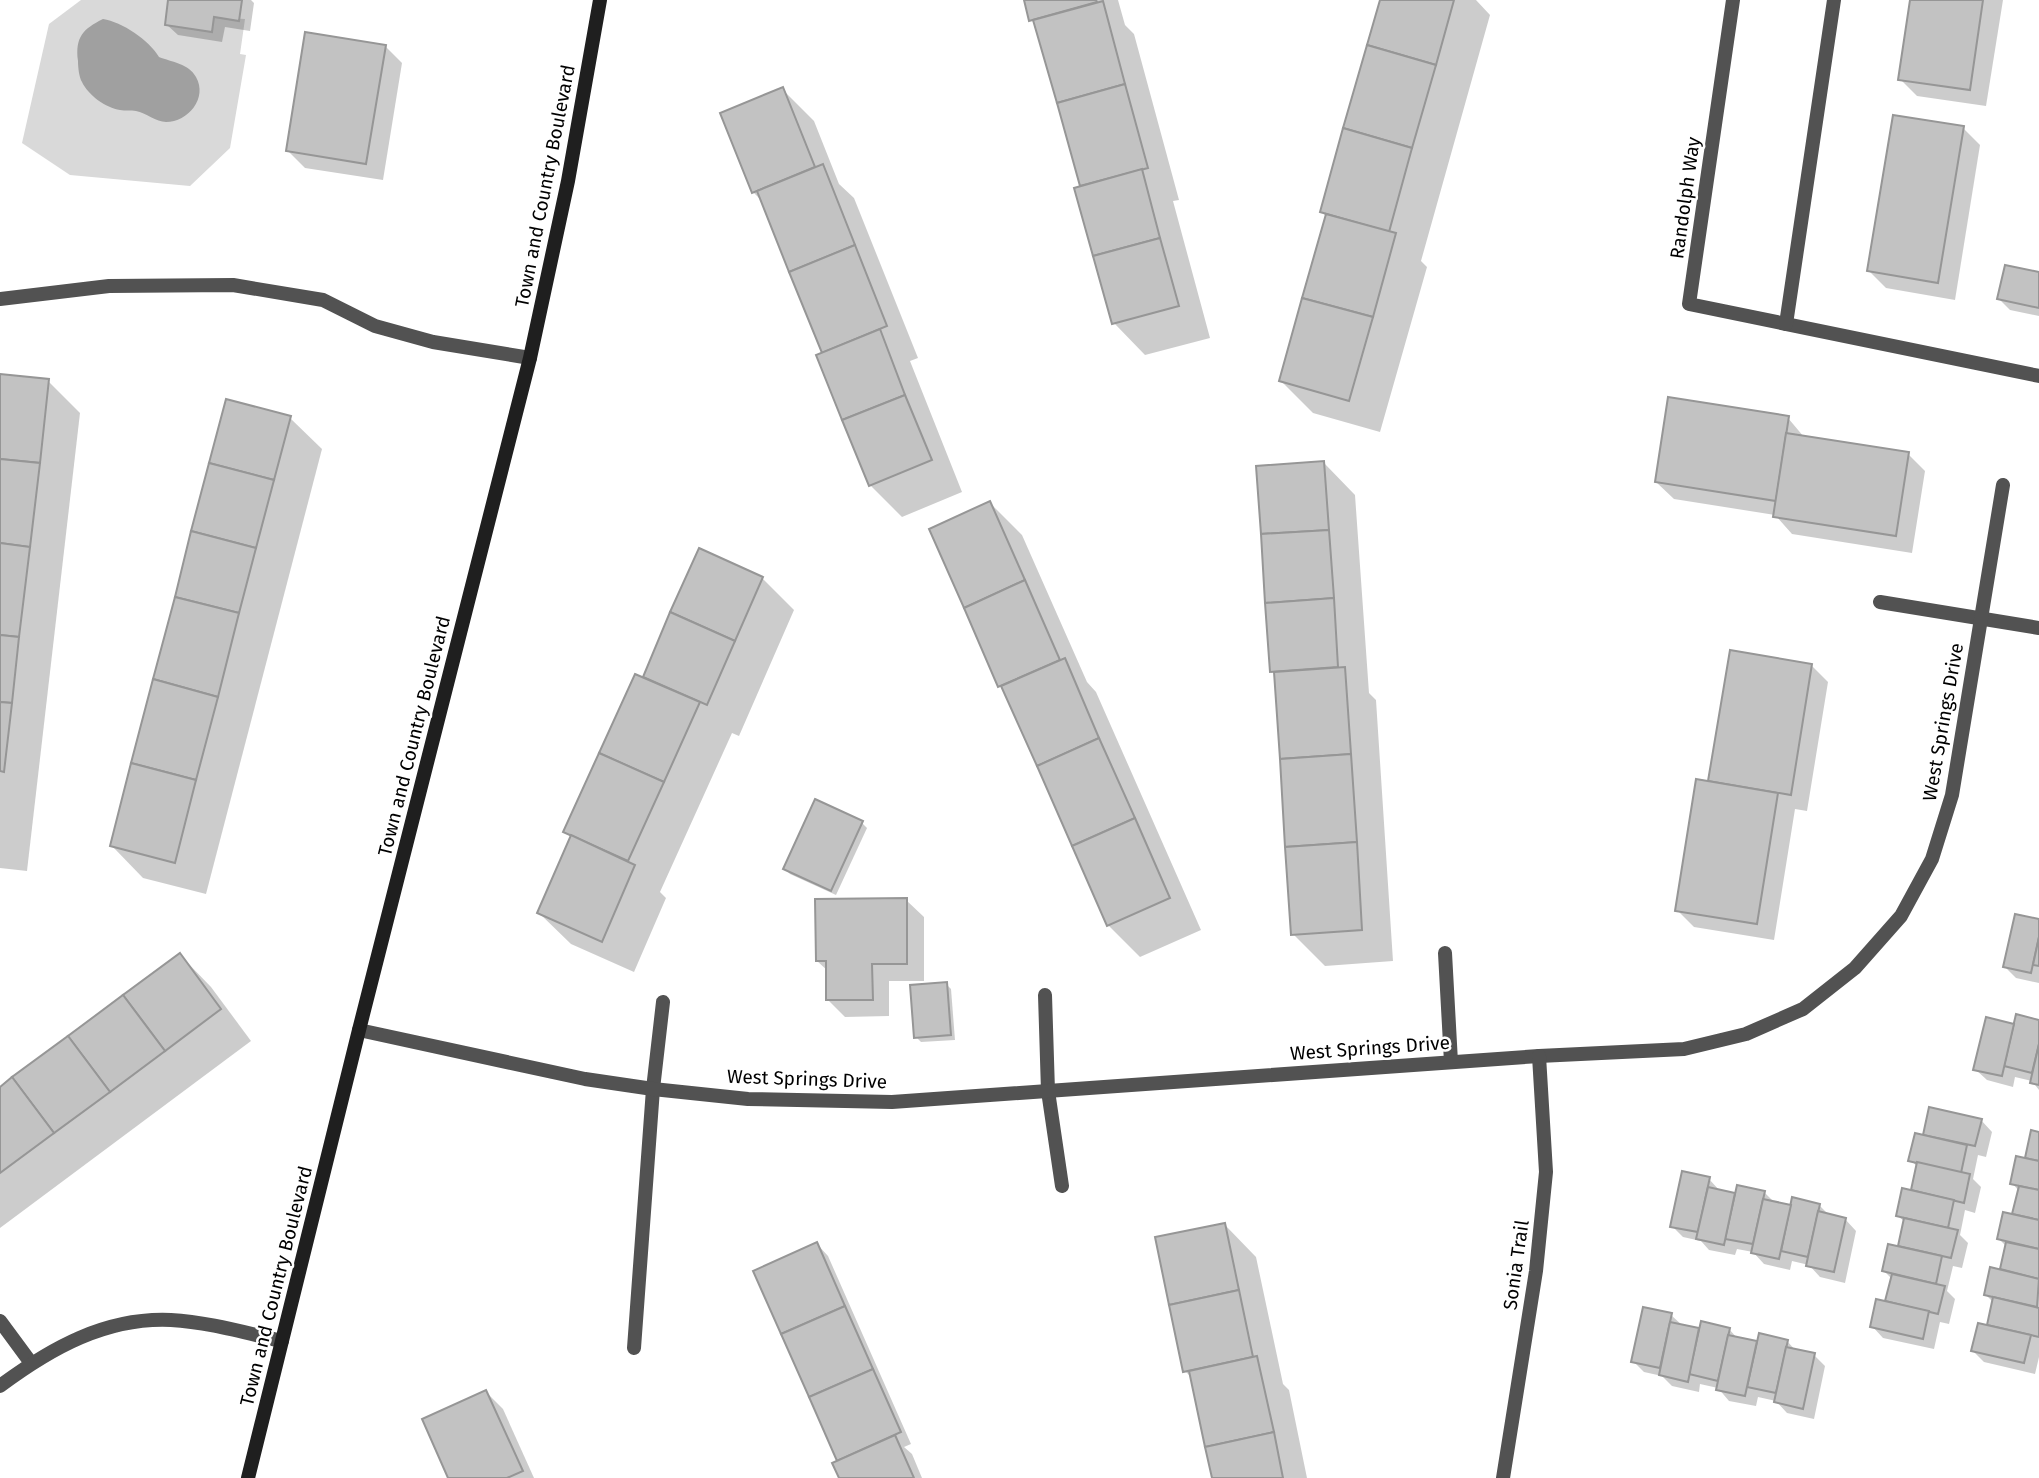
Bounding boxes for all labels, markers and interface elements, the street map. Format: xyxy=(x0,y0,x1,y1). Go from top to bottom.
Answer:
street label: Town and Country Boulevard xyxy=(510,63,580,309)
street label: Randolph Way xyxy=(1665,135,1705,260)
street label: Town and Country Boulevard xyxy=(373,614,455,858)
street label: West Springs Drive xyxy=(1918,641,1968,803)
street label: West Springs Drive xyxy=(1289,1031,1451,1065)
street label: West Springs Drive xyxy=(726,1065,888,1093)
street label: Town and Country Boulevard xyxy=(235,1164,317,1408)
street label: Sonia Trail xyxy=(1498,1218,1534,1311)

